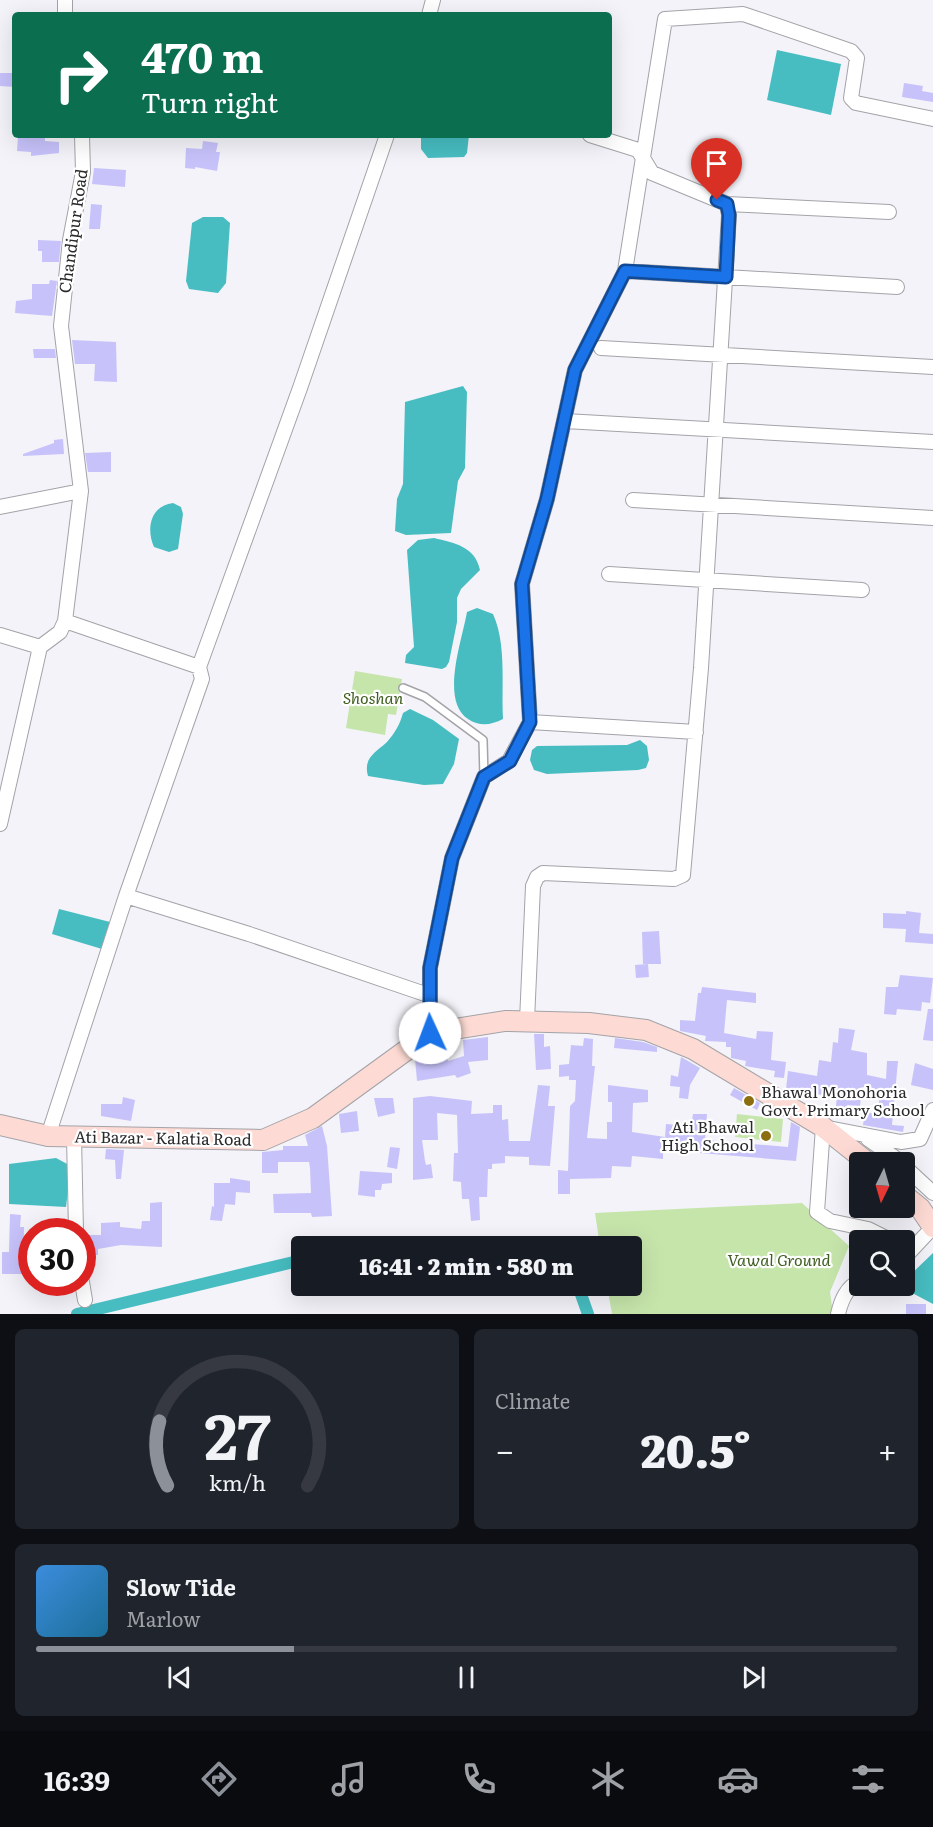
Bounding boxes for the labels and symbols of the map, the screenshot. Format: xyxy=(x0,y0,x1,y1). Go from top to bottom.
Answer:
pin xyxy=(691,138,742,200)
street label: Chandipur Road xyxy=(51,167,93,295)
park label: Shoshan xyxy=(343,685,404,709)
position arrow xyxy=(398,1001,462,1065)
place label: Bhawal Monohoria Govt. Primary School xyxy=(761,1079,925,1121)
marker: Bhawal Monohoria Govt. Primary School xyxy=(742,1094,756,1108)
place label: Ati Bhawal High School xyxy=(661,1114,754,1156)
street label: Ati Bazar - Kalatia Road xyxy=(74,1123,252,1151)
marker: Ati Bhawal High School xyxy=(759,1129,773,1143)
north arrow xyxy=(849,1152,915,1218)
speed limit sign: 30 xyxy=(18,1218,96,1296)
park label: Vawal Ground xyxy=(727,1247,831,1271)

